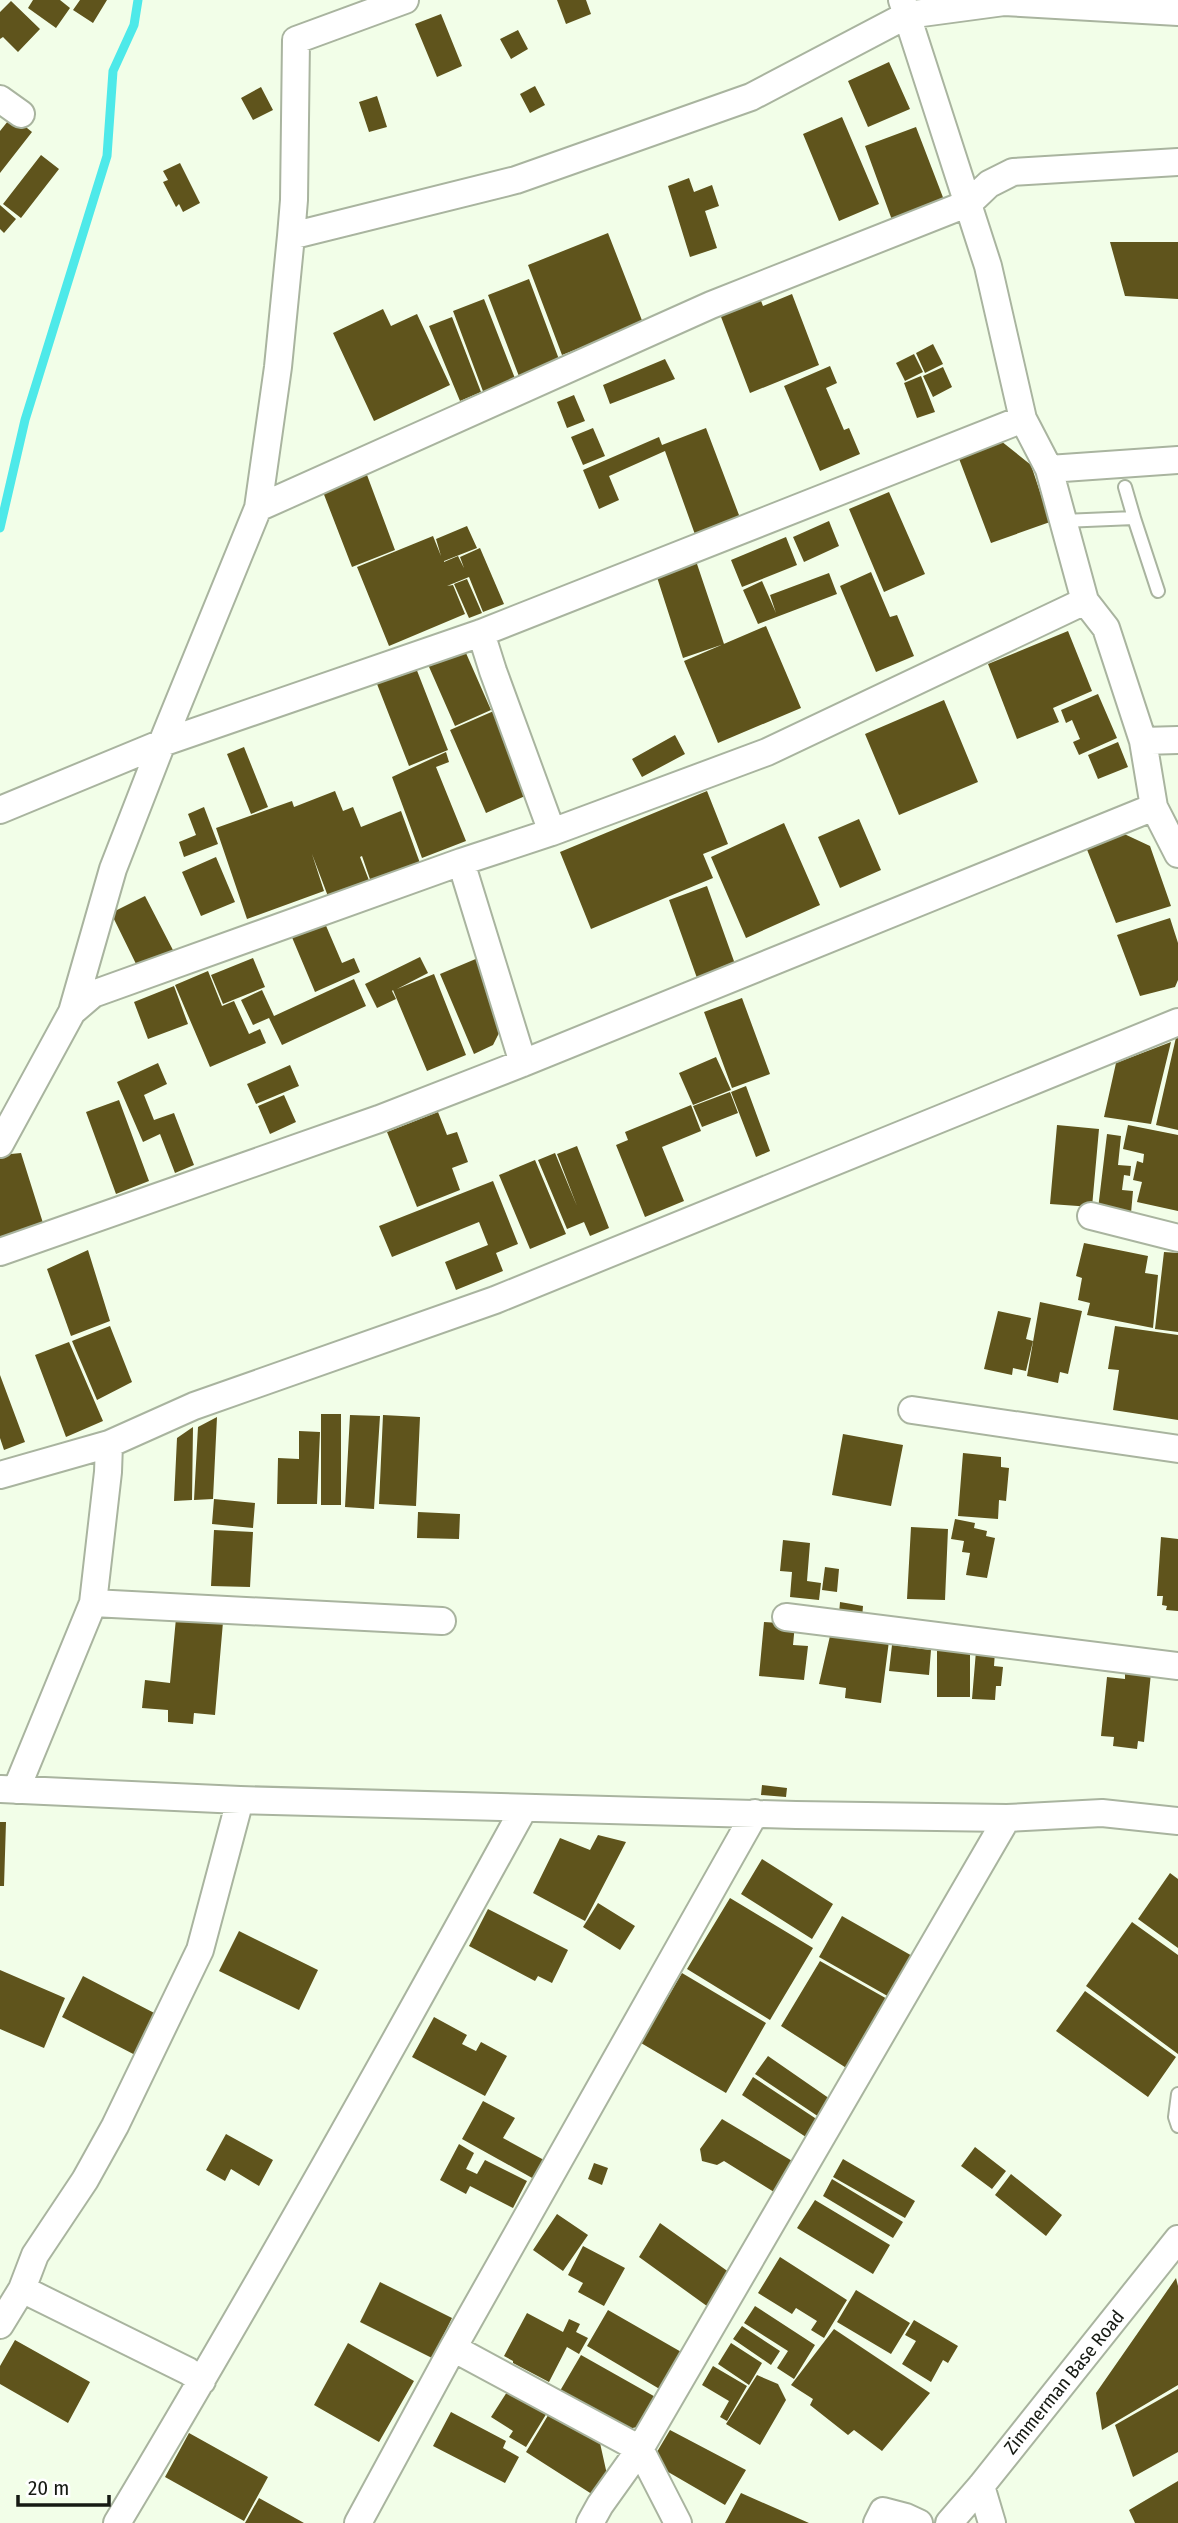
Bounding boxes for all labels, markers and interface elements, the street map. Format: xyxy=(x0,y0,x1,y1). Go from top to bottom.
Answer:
street label: Zimmerman Base Road xyxy=(999,2305,1129,2459)
scale bar xyxy=(18,2464,108,2508)
text: 20 m xyxy=(28,2475,69,2501)

